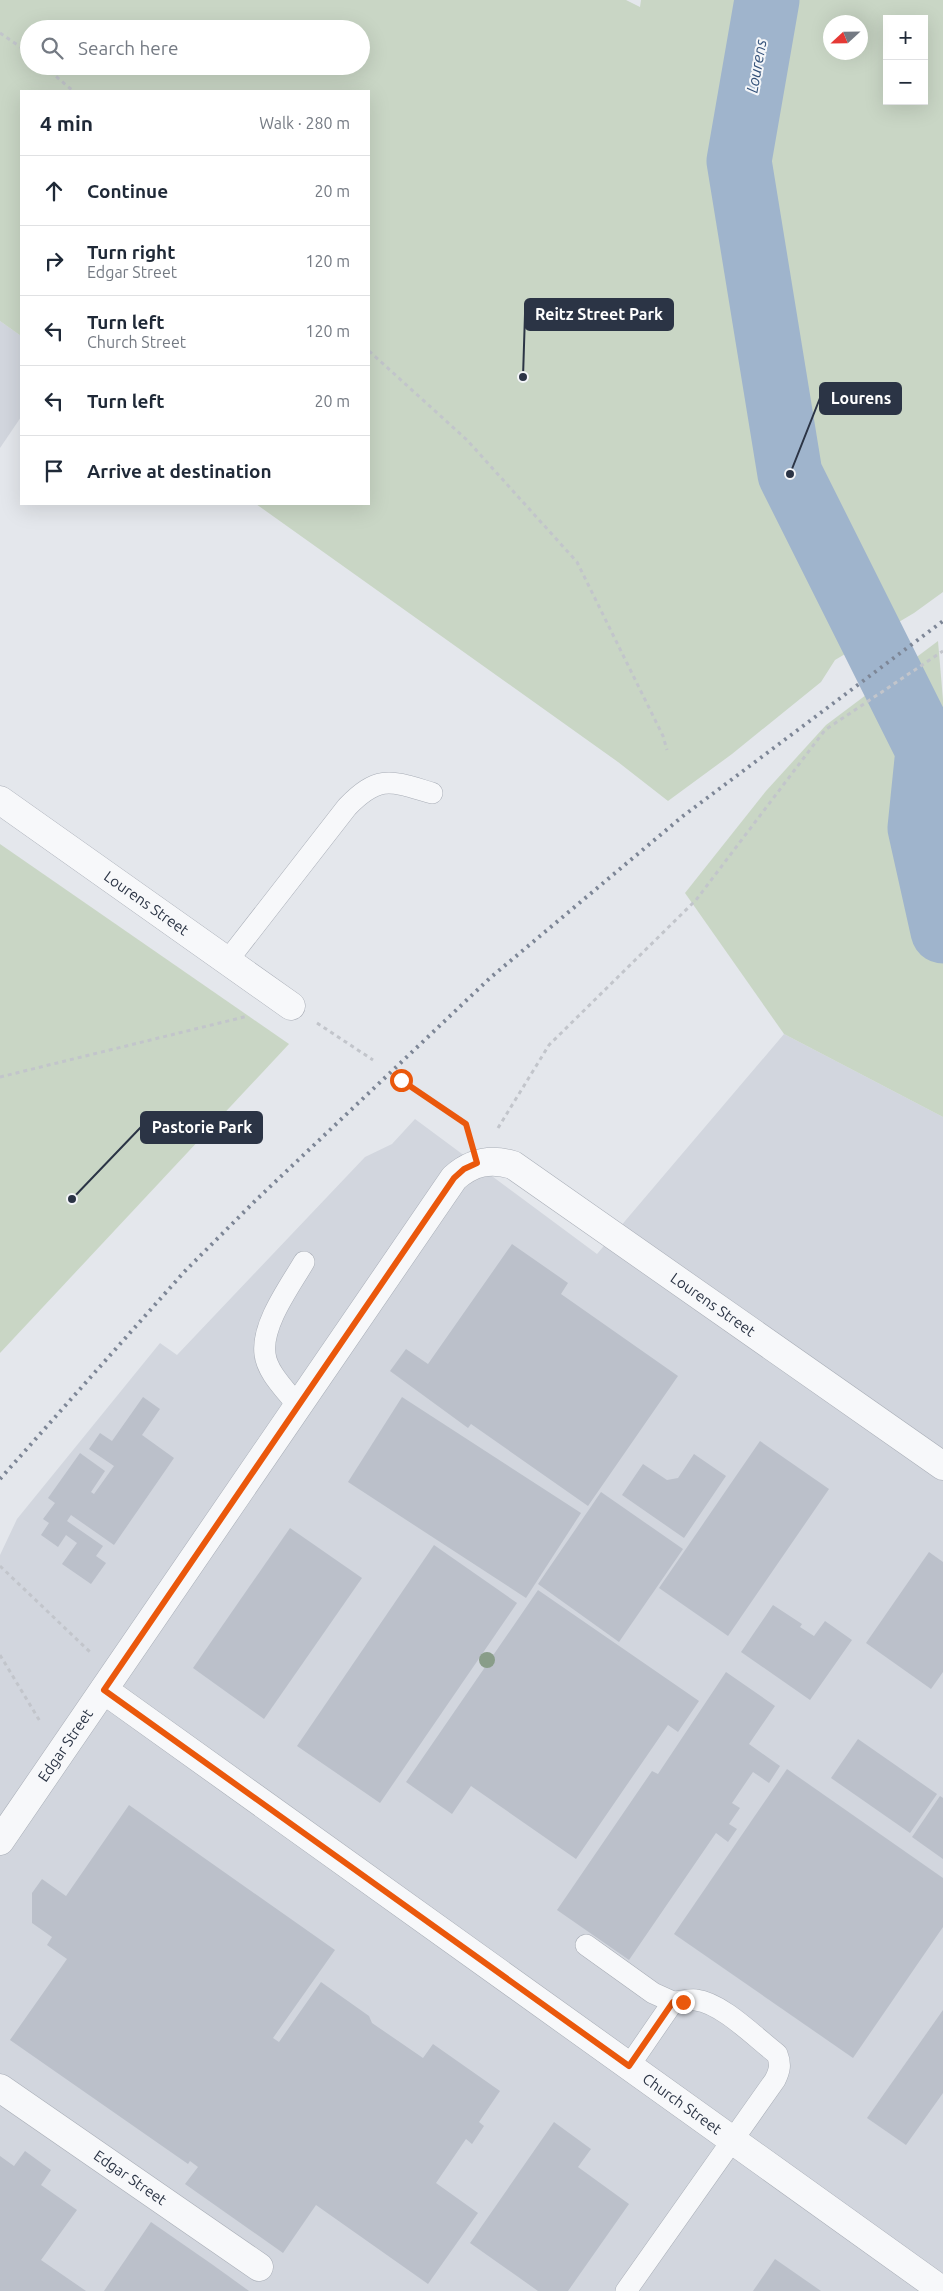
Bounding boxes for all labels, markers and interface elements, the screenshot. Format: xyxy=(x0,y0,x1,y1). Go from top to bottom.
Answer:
north arrow xyxy=(823,15,868,60)
map controls xyxy=(883,15,928,105)
button: + xyxy=(883,15,928,60)
search box xyxy=(20,20,370,75)
icon: search xyxy=(38,34,66,62)
text: Search here xyxy=(78,37,178,59)
water label: Lourens xyxy=(742,37,770,94)
button: − xyxy=(883,60,928,105)
text: 4 min xyxy=(40,111,93,135)
text: Walk · 280 m xyxy=(259,114,350,132)
icon: ahead xyxy=(40,177,68,205)
text: Continue xyxy=(87,180,168,202)
text: 20 m xyxy=(314,182,350,200)
text: Turn right xyxy=(87,241,175,263)
icon: right xyxy=(40,247,68,275)
text: 120 m xyxy=(305,252,350,270)
text: Edgar Street xyxy=(87,263,177,281)
callout: Reitz Street Park xyxy=(525,299,673,330)
text: Reitz Street Park xyxy=(535,305,663,323)
text: Turn left xyxy=(87,311,165,333)
icon: left xyxy=(40,317,68,345)
text: 120 m xyxy=(305,322,350,340)
text: Church Street xyxy=(87,333,186,351)
callout: Lourens xyxy=(820,383,901,414)
icon: left xyxy=(40,387,68,415)
text: Lourens xyxy=(831,389,891,407)
text: Turn left xyxy=(87,390,165,412)
text: 20 m xyxy=(314,392,350,410)
icon: arrive xyxy=(40,457,68,485)
text: Arrive at destination xyxy=(87,460,272,482)
street label: Lourens Street xyxy=(101,867,192,939)
route start xyxy=(390,1069,413,1092)
callout: Pastorie Park xyxy=(141,1112,262,1143)
text: Pastorie Park xyxy=(152,1118,252,1136)
street label: Lourens Street xyxy=(667,1269,759,1340)
street label: Edgar Street xyxy=(34,1705,96,1785)
route end xyxy=(672,1991,695,2014)
street label: Church Street xyxy=(640,2070,725,2138)
street label: Edgar Street xyxy=(91,2146,170,2208)

